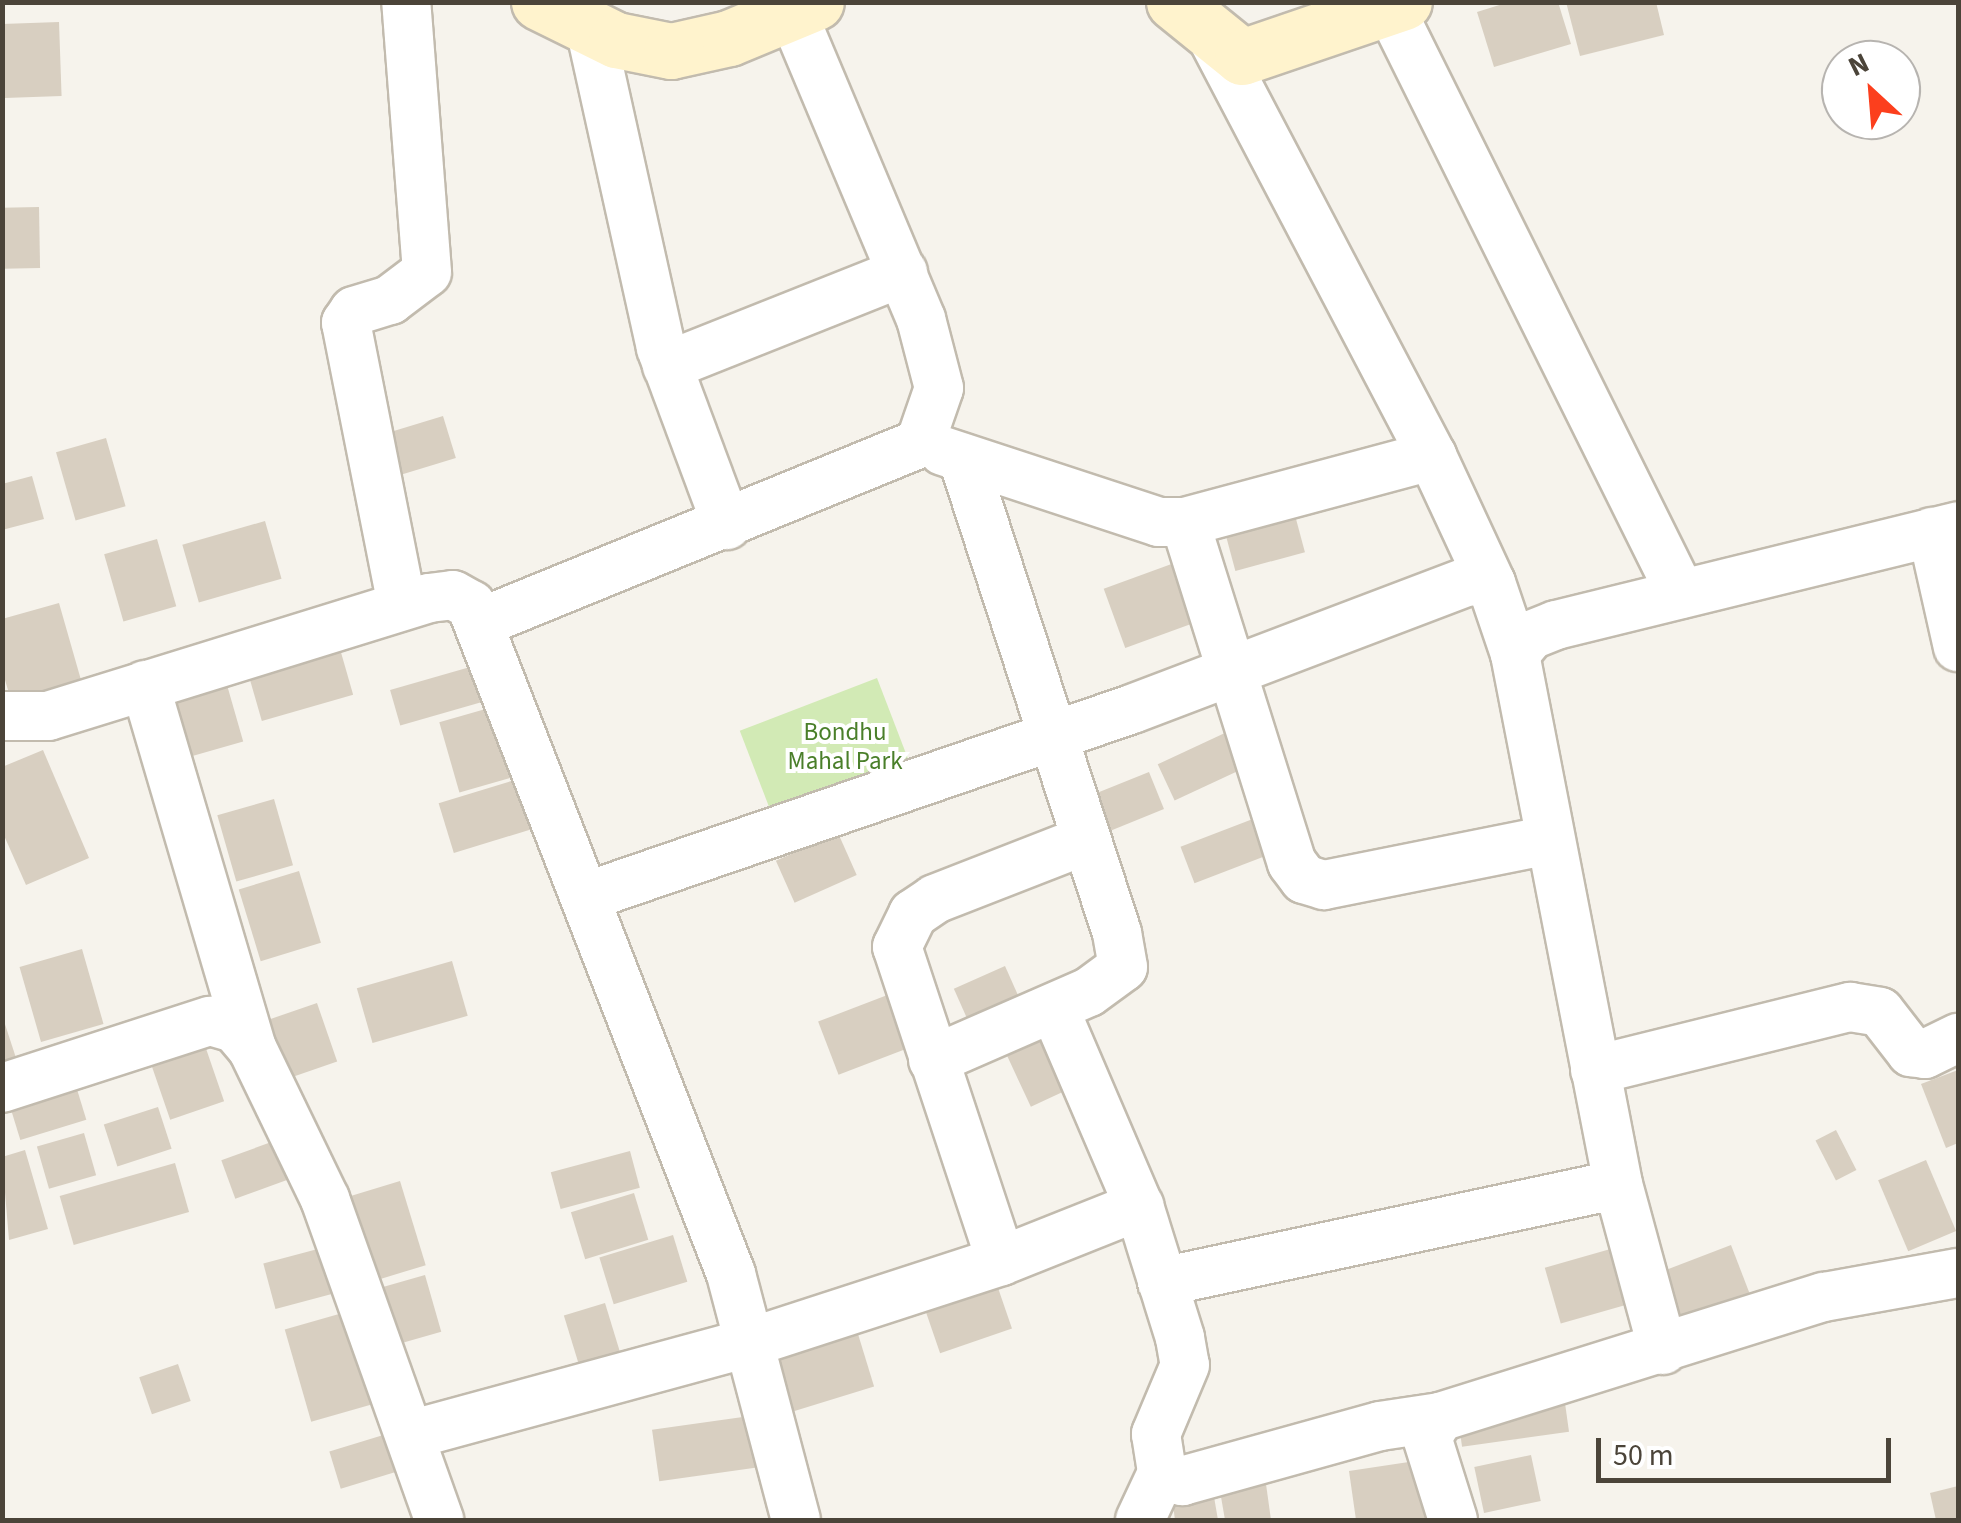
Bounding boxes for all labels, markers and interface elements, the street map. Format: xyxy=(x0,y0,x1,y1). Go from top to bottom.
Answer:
north arrow xyxy=(1821,40,1921,140)
text: N xyxy=(1842,43,1876,87)
park label: Bondhu Mahal Park xyxy=(787,718,903,777)
scale bar xyxy=(1601,1418,1896,1480)
text: 50 m xyxy=(1613,1434,1674,1477)

